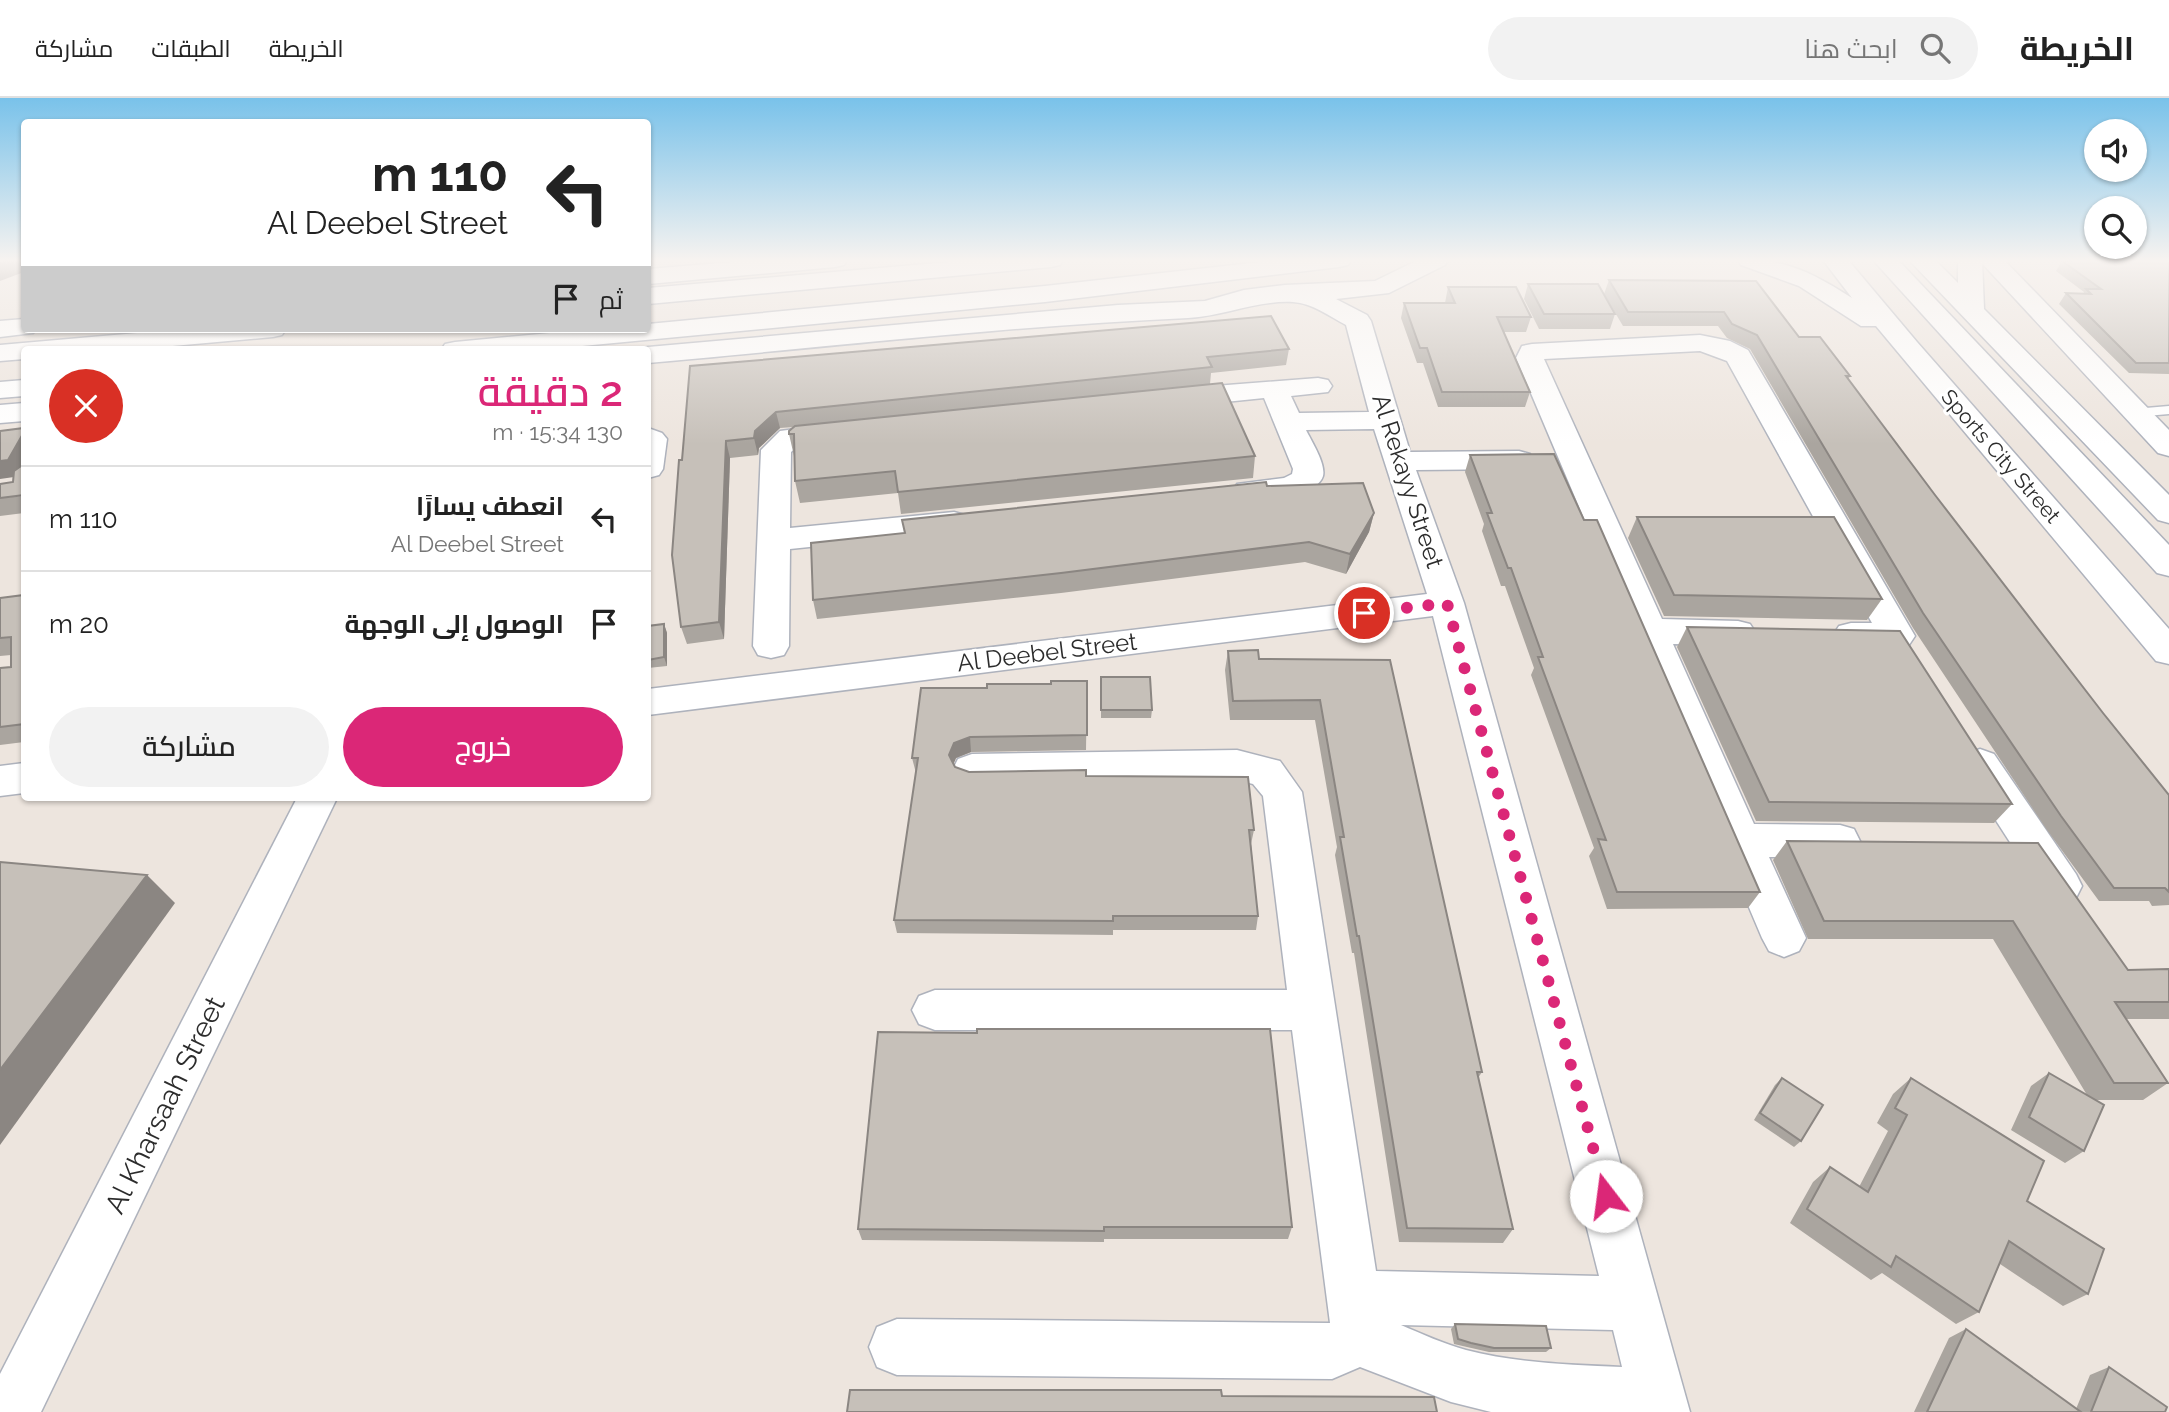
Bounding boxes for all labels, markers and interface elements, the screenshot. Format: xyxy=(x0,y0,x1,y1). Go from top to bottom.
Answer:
search box xyxy=(1488,17,1978,80)
icon: search xyxy=(1916,29,1954,67)
text: الخريطة xyxy=(2020,29,2134,68)
text: مشاركة xyxy=(35,34,113,63)
text: الطبقات xyxy=(151,34,231,63)
text: الخريطة xyxy=(269,34,344,63)
text: ابحث هنا xyxy=(1804,34,1898,64)
map controls xyxy=(2084,119,2147,259)
button: sound xyxy=(2084,119,2147,182)
text: 110 m xyxy=(372,145,508,202)
icon: left xyxy=(532,147,623,238)
button: search xyxy=(2084,196,2147,259)
text: Al Deebel Street xyxy=(267,204,508,241)
icon: arrive xyxy=(547,280,585,318)
text: ثم xyxy=(599,285,623,315)
text: 2 دقيقة xyxy=(478,367,623,416)
button: close xyxy=(49,369,123,443)
street label: Sports City Street xyxy=(1936,384,2066,528)
street label: Al Rekayy Street xyxy=(1366,390,1450,572)
text: 130 m · 15:34 xyxy=(492,418,623,445)
text: انعطف يسارًا xyxy=(416,491,564,521)
icon: left xyxy=(585,500,623,538)
text: 110 m xyxy=(49,504,118,534)
text: Al Deebel Street xyxy=(391,530,564,557)
pin xyxy=(1334,583,1394,643)
icon: arrive xyxy=(1345,594,1383,632)
icon: arrive xyxy=(585,605,623,643)
text: 20 m xyxy=(49,609,109,639)
text: الوصول إلى الوجهة xyxy=(344,609,564,639)
street label: Al Deebel Street xyxy=(955,627,1139,677)
button: مشاركة xyxy=(49,707,329,787)
button: خروج xyxy=(343,707,623,787)
street label: Al Kharsaah Street xyxy=(98,991,232,1219)
position arrow xyxy=(1569,1159,1643,1233)

